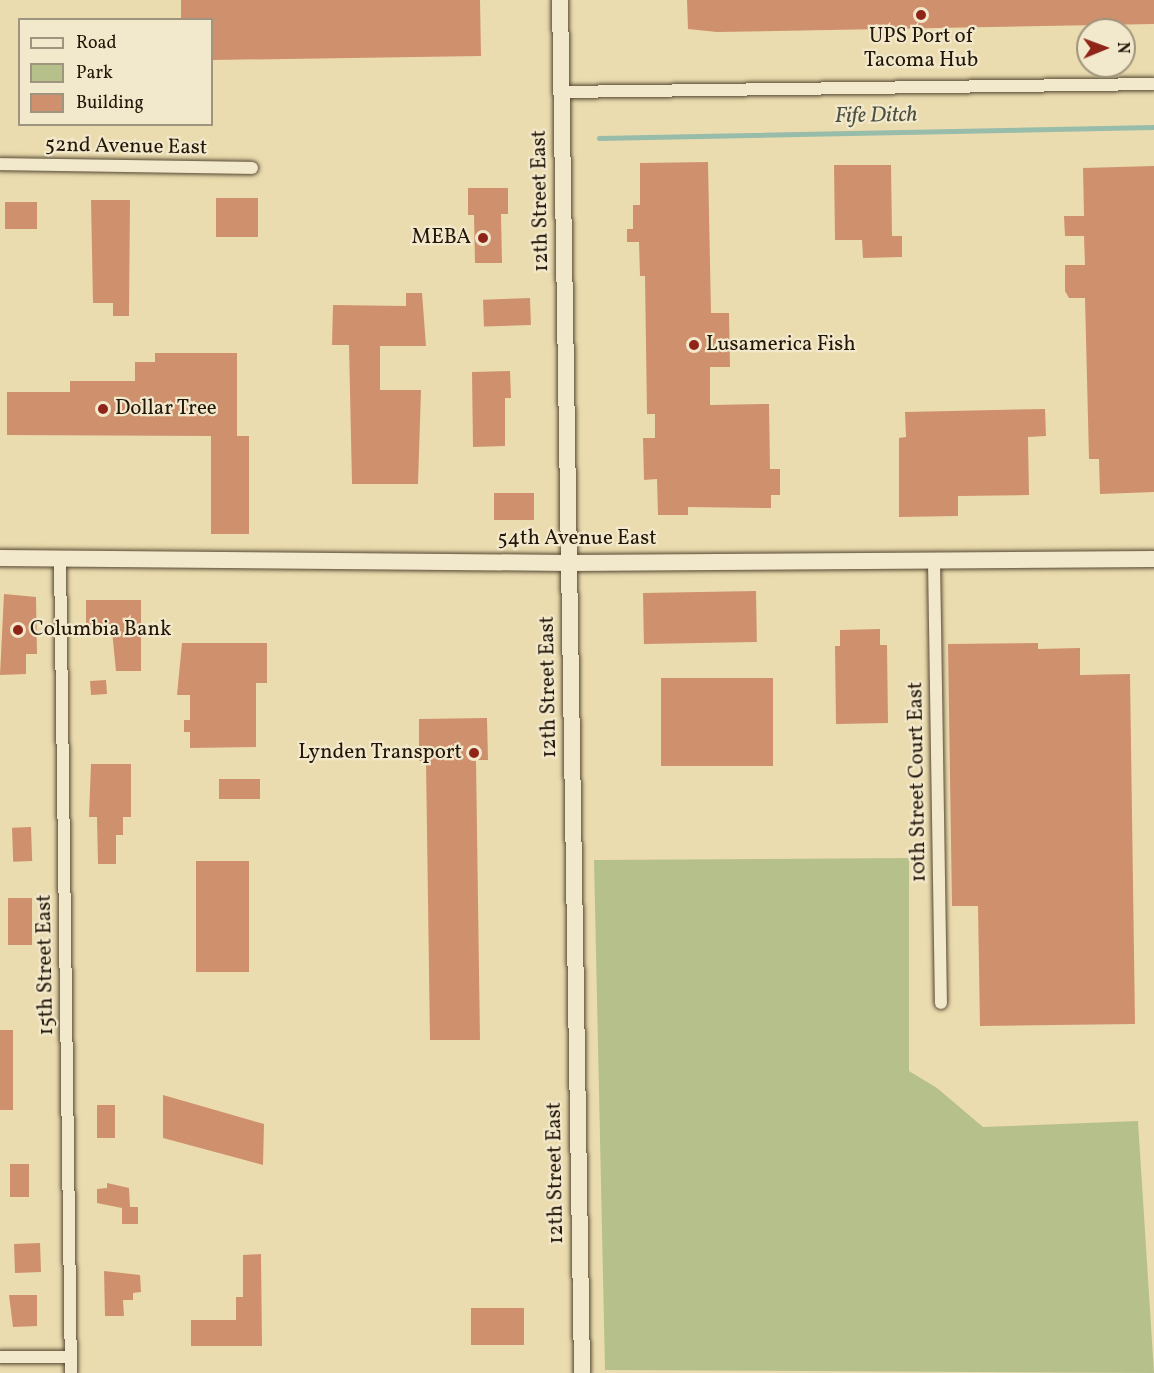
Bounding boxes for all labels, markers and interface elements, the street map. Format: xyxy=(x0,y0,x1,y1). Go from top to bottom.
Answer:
marker: UPS Port of Tacoma Hub xyxy=(914,8,928,22)
legend xyxy=(18,18,213,126)
north arrow xyxy=(1076,18,1136,78)
place label: UPS Port of Tacoma Hub xyxy=(864,24,978,74)
text: Road xyxy=(76,31,117,56)
text: N xyxy=(1111,42,1133,54)
text: Park xyxy=(76,61,113,86)
text: Building xyxy=(76,91,144,116)
water label: Fife Ditch xyxy=(834,102,918,130)
street label: 12th Street East xyxy=(527,130,555,272)
street label: 52nd Avenue East xyxy=(45,133,207,161)
place label: MEBA xyxy=(412,225,471,251)
marker: MEBA xyxy=(476,231,490,245)
place label: Lusamerica Fish xyxy=(706,332,856,358)
marker: Lusamerica Fish xyxy=(687,338,701,352)
place label: Dollar Tree xyxy=(115,396,217,422)
marker: Dollar Tree xyxy=(96,402,110,416)
street label: 54th Avenue East xyxy=(497,526,657,552)
street label: 12th Street East xyxy=(535,616,563,758)
place label: Columbia Bank xyxy=(30,617,171,643)
marker: Columbia Bank xyxy=(11,623,25,637)
street label: 10th Street Court East xyxy=(904,681,932,883)
place label: Lynden Transport xyxy=(298,740,462,766)
marker: Lynden Transport xyxy=(467,746,481,760)
street label: 15th Street East xyxy=(32,894,60,1036)
street label: 12th Street East xyxy=(542,1102,570,1244)

